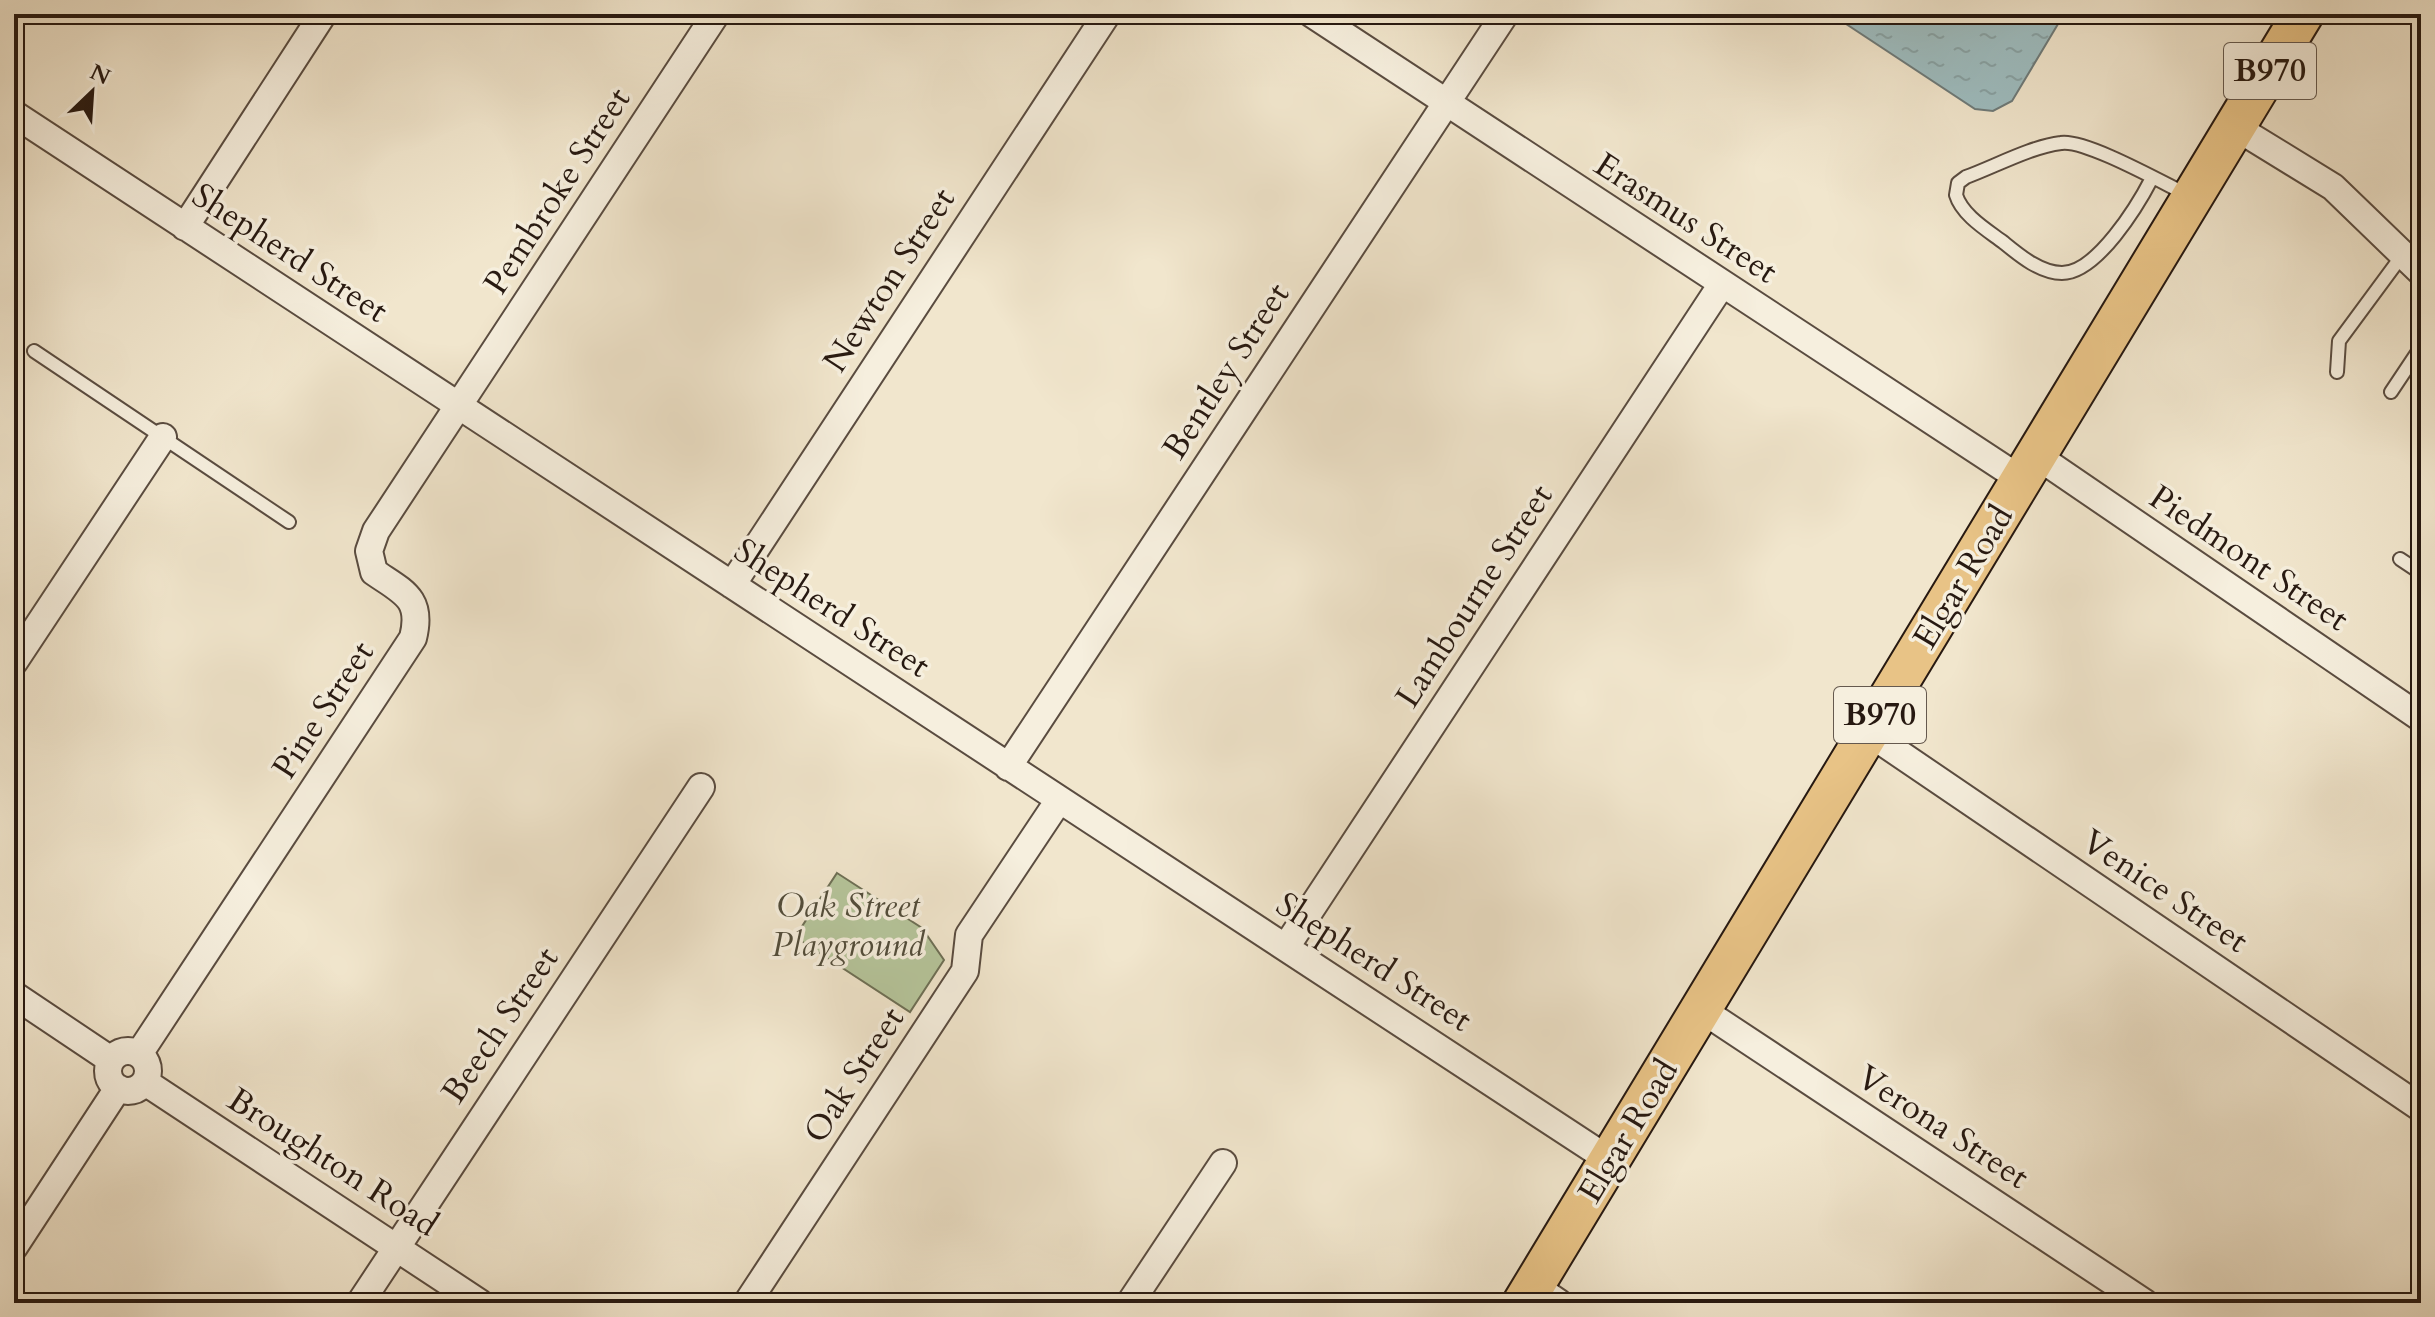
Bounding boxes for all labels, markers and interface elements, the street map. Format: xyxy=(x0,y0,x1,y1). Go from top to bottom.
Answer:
road number: B970 xyxy=(2224,43,2316,99)
north arrow xyxy=(52,52,132,132)
text: N xyxy=(85,57,115,92)
street label: Pembroke Street xyxy=(473,79,641,303)
street label: Erasmus Street xyxy=(1586,142,1786,294)
street label: Shepherd Street xyxy=(183,173,397,334)
street label: Newton Street xyxy=(812,179,966,381)
street label: Bentley Street xyxy=(1152,274,1300,468)
street label: Piedmont Street xyxy=(2140,474,2358,642)
street label: Lambourne Street xyxy=(1385,475,1564,716)
street label: Elgar Road xyxy=(1902,497,2024,657)
street label: Shepherd Street xyxy=(725,528,939,689)
street label: Pine Street xyxy=(261,632,385,788)
road number: B970 xyxy=(1834,687,1926,743)
street label: Venice Street xyxy=(2073,818,2257,964)
street label: Shepherd Street xyxy=(1267,882,1481,1043)
park label: Oak Street Playground xyxy=(772,883,926,968)
street label: Beech Street xyxy=(431,938,569,1112)
street label: Oak Street xyxy=(793,998,915,1152)
street label: Elgar Road xyxy=(1567,1051,1689,1211)
street label: Verona Street xyxy=(1848,1054,2038,1200)
street label: Broughton Road xyxy=(219,1077,447,1247)

